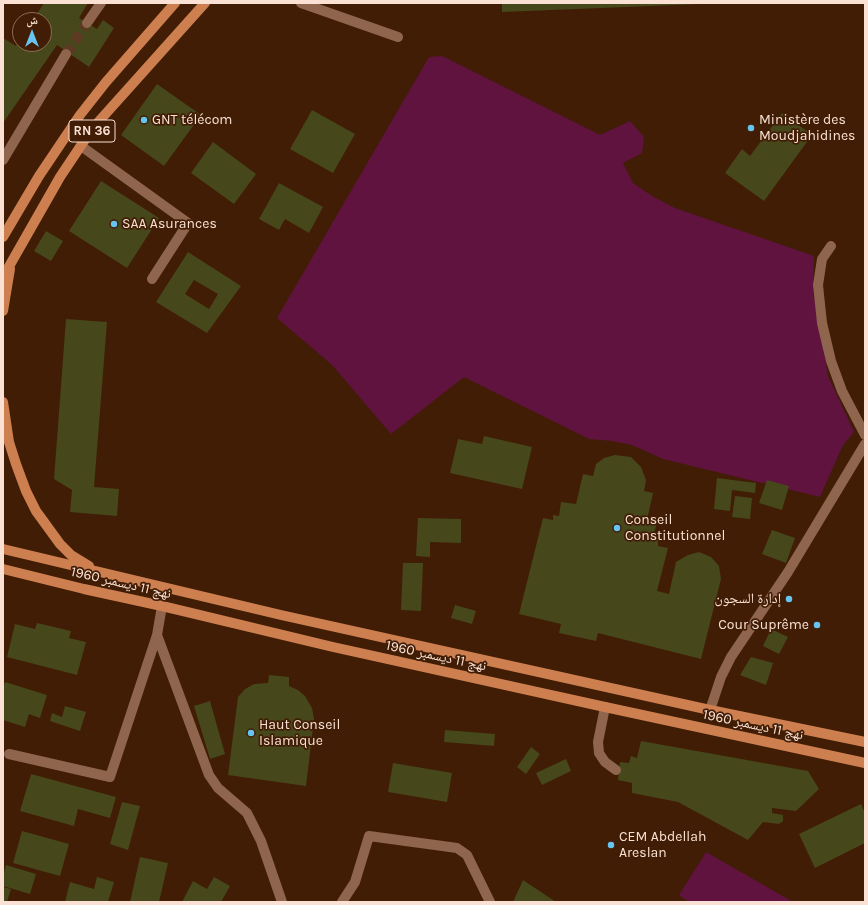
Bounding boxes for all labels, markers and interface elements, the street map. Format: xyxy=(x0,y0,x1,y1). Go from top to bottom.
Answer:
north arrow xyxy=(12,12,52,52)
text: ش xyxy=(26,14,38,27)
place label: GNT télécom xyxy=(152,112,232,128)
place label: Ministère des Moudjahidines xyxy=(759,112,855,144)
marker: GNT télécom xyxy=(139,115,149,125)
road number: RN 36 xyxy=(69,120,115,142)
marker: Ministère des Moudjahidines xyxy=(746,123,756,133)
place label: SAA Asurances xyxy=(122,216,217,232)
marker: SAA Asurances xyxy=(109,219,119,229)
place label: Conseil Constitutionnel xyxy=(625,512,725,544)
marker: Conseil Constitutionnel xyxy=(612,523,622,533)
street label: نهج 11 ديسمبر 1960 xyxy=(69,563,173,603)
place label: إدارة السجون xyxy=(714,591,781,607)
marker: إدارة السجون xyxy=(784,594,794,604)
place label: Cour Suprême xyxy=(718,617,809,633)
marker: Cour Suprême xyxy=(812,620,822,630)
street label: نهج 11 ديسمبر 1960 xyxy=(384,637,488,675)
street label: نهج 11 ديسمبر 1960 xyxy=(701,706,805,744)
place label: Haut Conseil Islamique xyxy=(259,717,340,750)
marker: Haut Conseil Islamique xyxy=(246,728,256,738)
place label: CEM Abdellah Areslan xyxy=(619,829,706,862)
marker: CEM Abdellah Areslan xyxy=(606,840,616,850)

